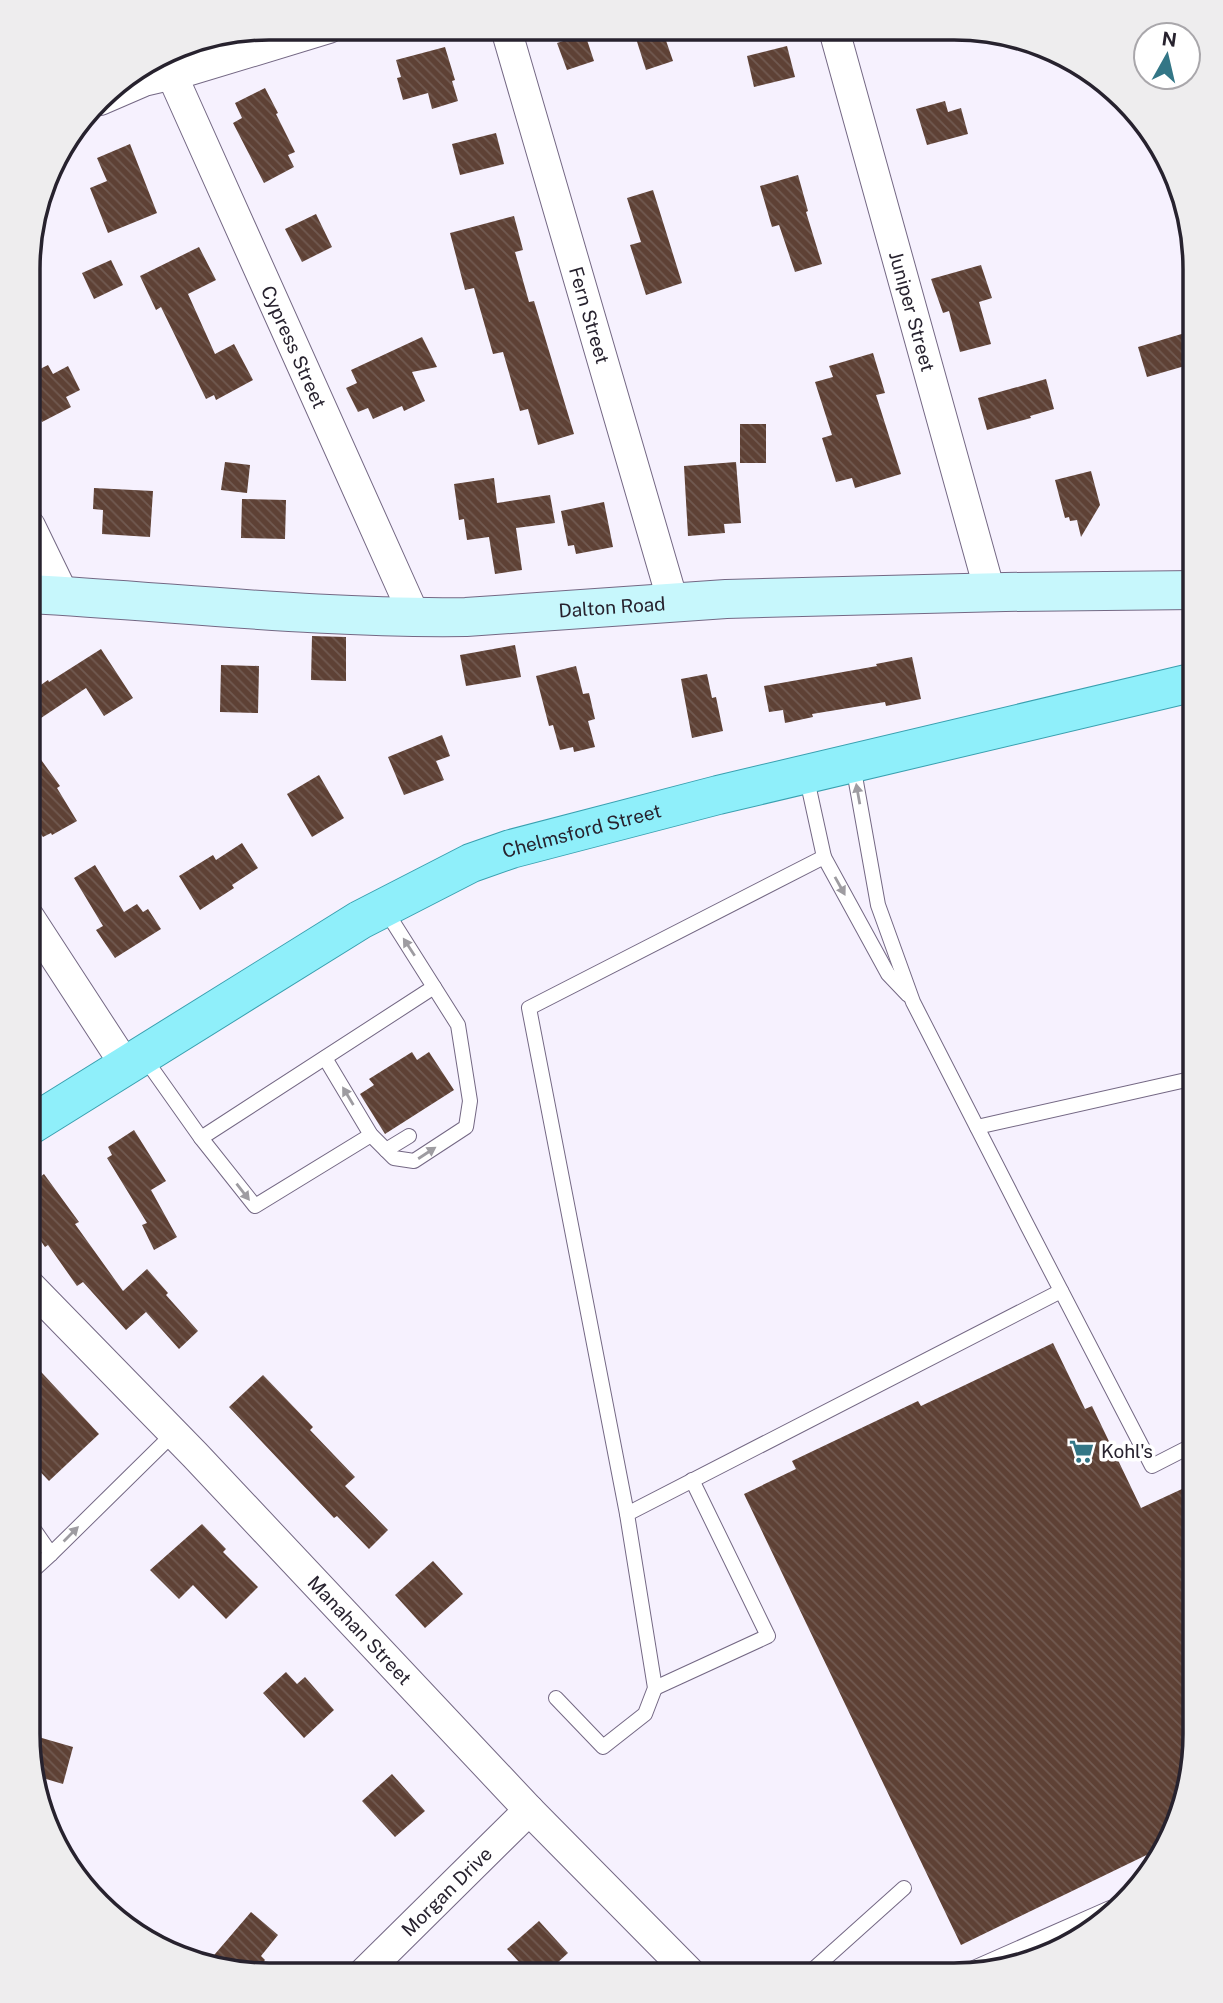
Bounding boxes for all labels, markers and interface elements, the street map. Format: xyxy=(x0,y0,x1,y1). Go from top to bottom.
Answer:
north arrow xyxy=(1132,21,1202,91)
text: N xyxy=(1160,27,1178,51)
street label: Juniper Street xyxy=(885,249,939,374)
street label: Fern Street xyxy=(565,264,614,366)
street label: Cypress Street xyxy=(257,282,331,412)
street label: Dalton Road xyxy=(558,592,666,622)
one-way arrow xyxy=(852,783,863,805)
street label: Chelmsford Street xyxy=(499,799,663,862)
one-way arrow xyxy=(834,876,846,895)
one-way arrow xyxy=(402,938,416,956)
one-way arrow xyxy=(342,1087,354,1106)
one-way arrow xyxy=(417,1146,436,1159)
one-way arrow xyxy=(235,1183,250,1200)
supermarket icon: Kohl's xyxy=(1067,1437,1095,1465)
place label: Kohl's xyxy=(1101,1440,1153,1462)
one-way arrow xyxy=(62,1526,79,1543)
street label: Manahan Street xyxy=(303,1571,416,1689)
street label: Morgan Drive xyxy=(397,1842,496,1941)

